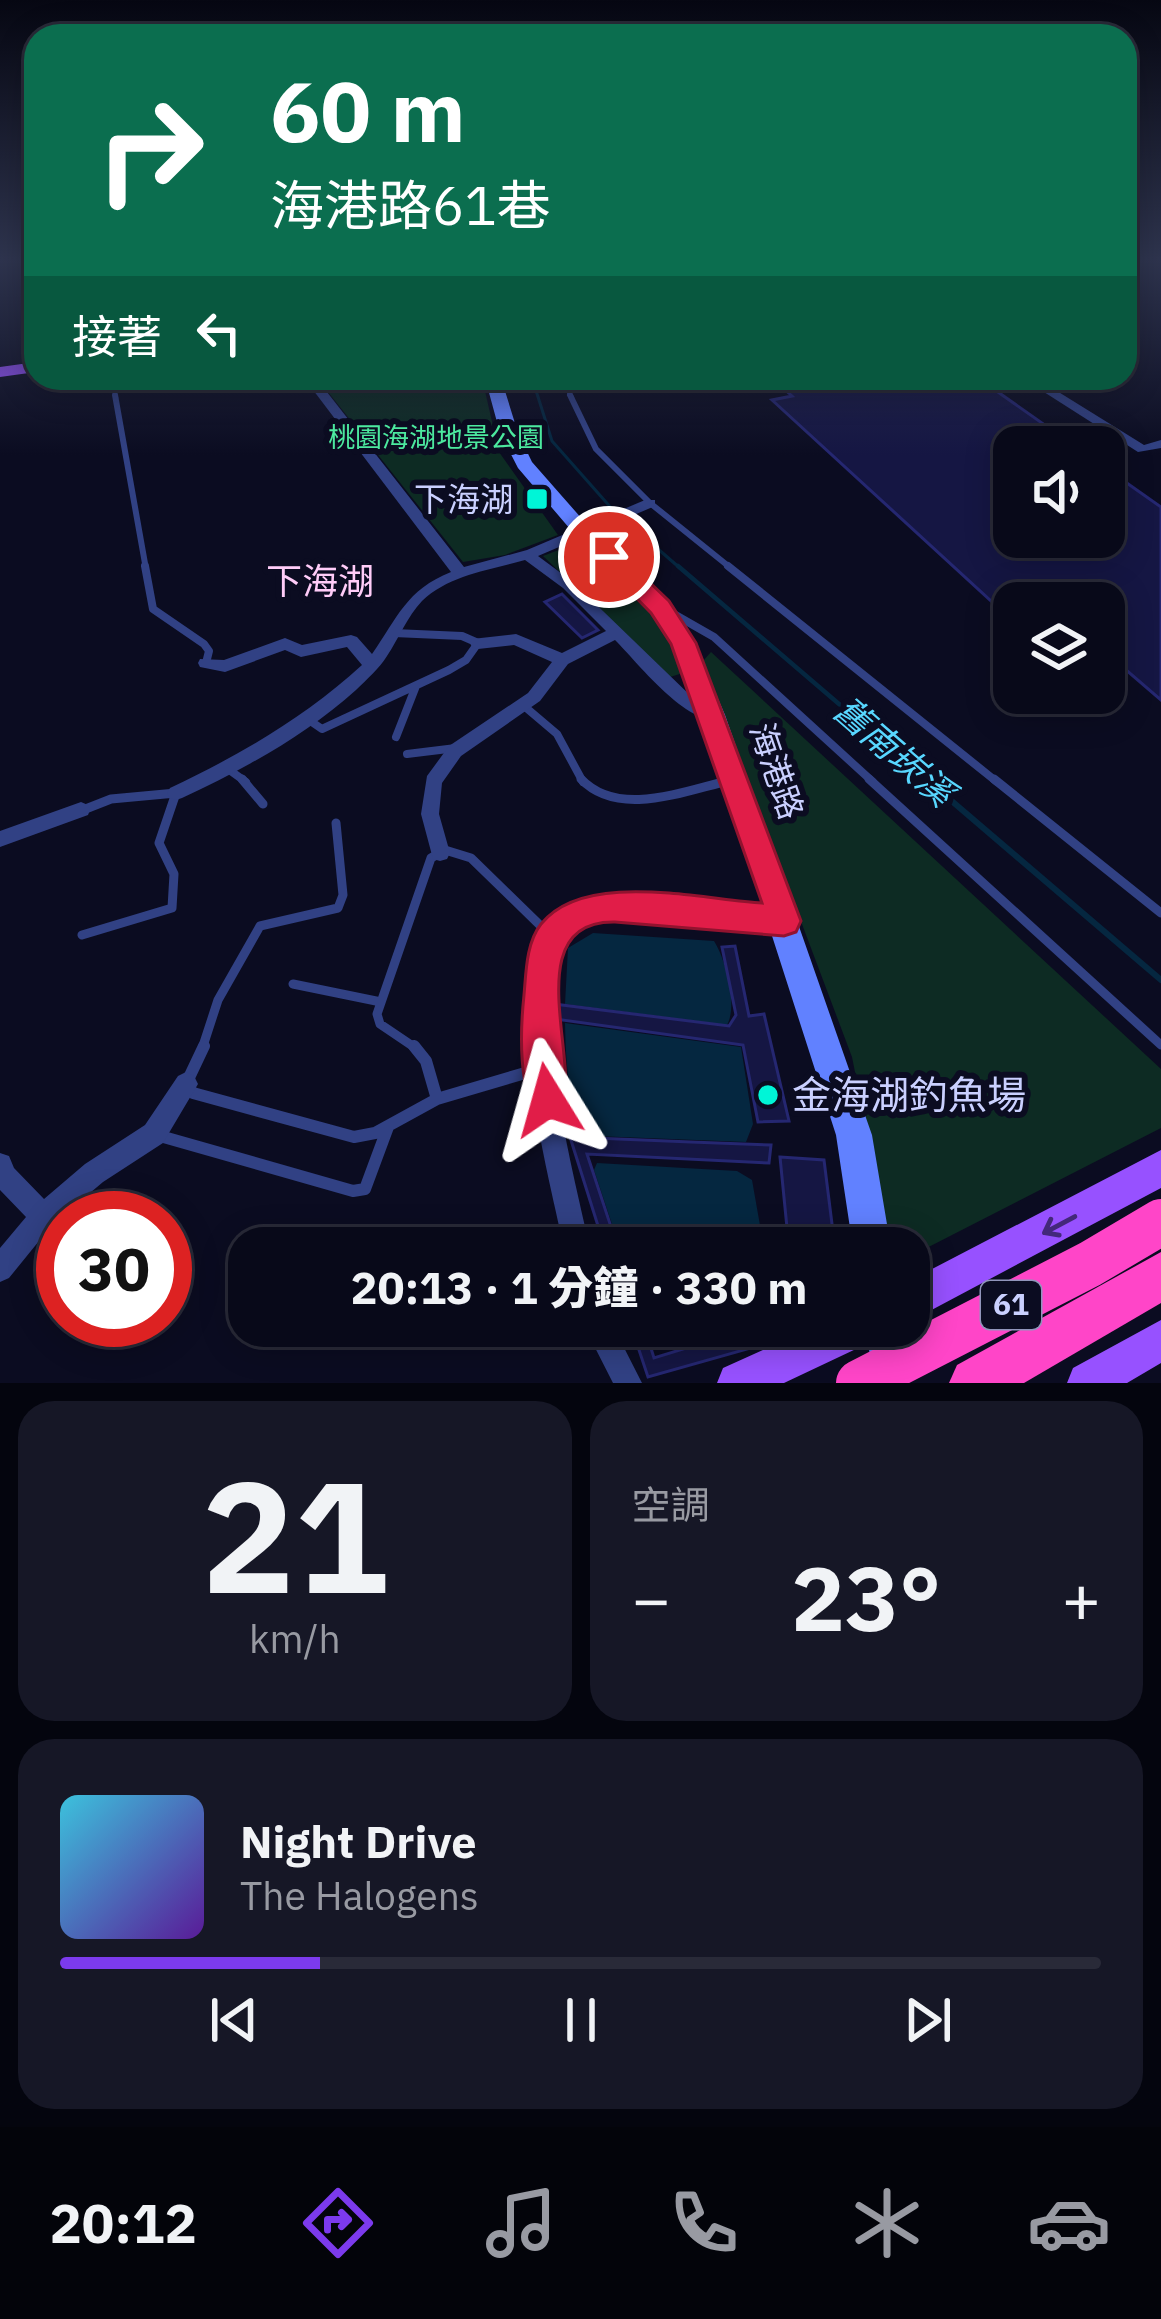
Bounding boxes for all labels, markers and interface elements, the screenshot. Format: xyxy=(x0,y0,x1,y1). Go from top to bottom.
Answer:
text: 60 m xyxy=(270,56,466,165)
icon: right xyxy=(72,72,228,228)
text: 海港路61巷 xyxy=(270,170,551,240)
icon: left xyxy=(186,300,252,366)
text: 接著 xyxy=(72,307,162,365)
park label: 桃園海湖地景公園 xyxy=(328,419,544,454)
map controls xyxy=(993,426,1125,714)
button: sound xyxy=(993,426,1125,558)
place label: 下海湖 xyxy=(414,477,513,520)
marker: 下海湖 xyxy=(524,486,550,512)
pin xyxy=(558,506,660,608)
icon: arrive xyxy=(576,524,642,590)
district label: 下海湖 xyxy=(266,557,374,604)
button: layers xyxy=(993,582,1125,714)
water label: 舊南崁溪 xyxy=(825,686,968,819)
street label: 海港路 xyxy=(741,717,814,825)
position arrow xyxy=(485,1037,611,1163)
place label: 金海湖釣魚場 xyxy=(792,1069,1026,1120)
marker: 金海湖釣魚場 xyxy=(755,1082,781,1108)
speed limit sign: 30 xyxy=(36,1191,192,1347)
one-way arrow xyxy=(1043,1214,1078,1237)
text: 20:13 · 1 分鐘 · 330 m xyxy=(350,1258,808,1316)
road number: 61 xyxy=(981,1281,1041,1329)
text: 21 xyxy=(201,1433,388,1636)
text: 空調 xyxy=(632,1479,710,1530)
text: 23° xyxy=(791,1539,941,1656)
text: − xyxy=(632,1555,671,1641)
text: + xyxy=(1061,1555,1101,1641)
text: km/h xyxy=(249,1613,341,1664)
text: Night Drive xyxy=(240,1812,477,1870)
text: The Halogens xyxy=(240,1870,479,1921)
icon: previous xyxy=(201,1987,267,2053)
icon: pause xyxy=(548,1987,614,2053)
icon: next xyxy=(895,1987,961,2053)
icon: directions xyxy=(296,2181,380,2265)
icon: music xyxy=(479,2181,563,2265)
icon: phone xyxy=(662,2181,746,2265)
icon: climate xyxy=(845,2181,929,2265)
icon: car xyxy=(1027,2181,1111,2265)
text: 20:12 xyxy=(49,2188,197,2258)

